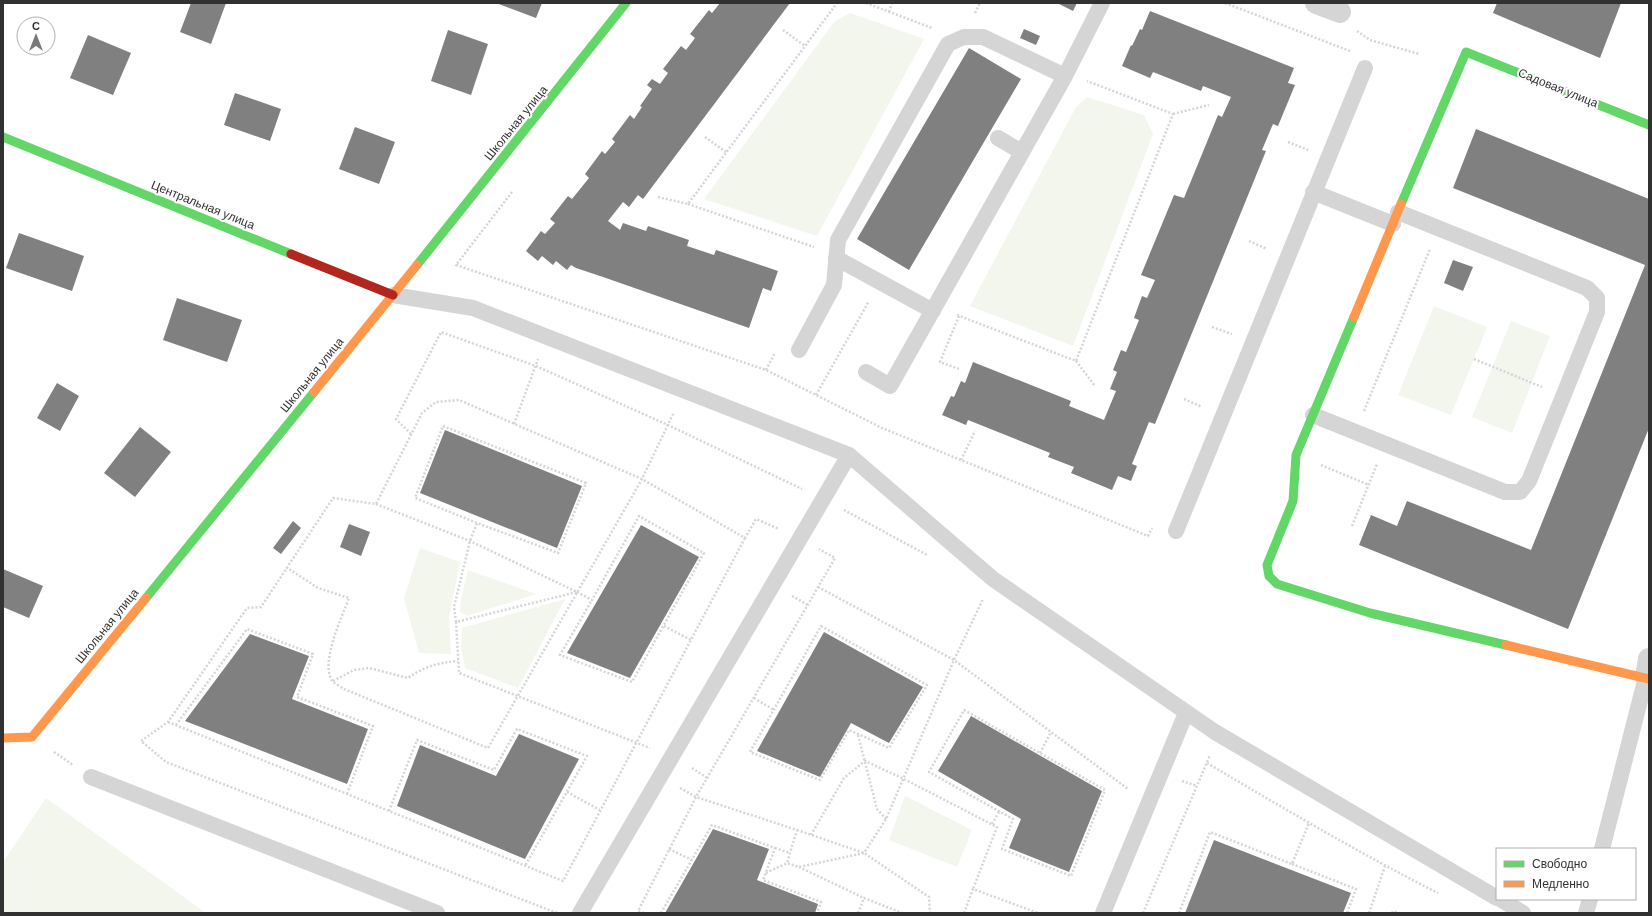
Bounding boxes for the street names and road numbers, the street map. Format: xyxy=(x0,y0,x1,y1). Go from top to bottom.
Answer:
street label: Садовая улица xyxy=(1516,66,1600,111)
street label: Школьная улица xyxy=(482,83,551,163)
street label: Центральная улица xyxy=(149,178,257,232)
street label: Школьная улица xyxy=(278,335,347,415)
street label: Школьная улица xyxy=(73,586,142,666)

